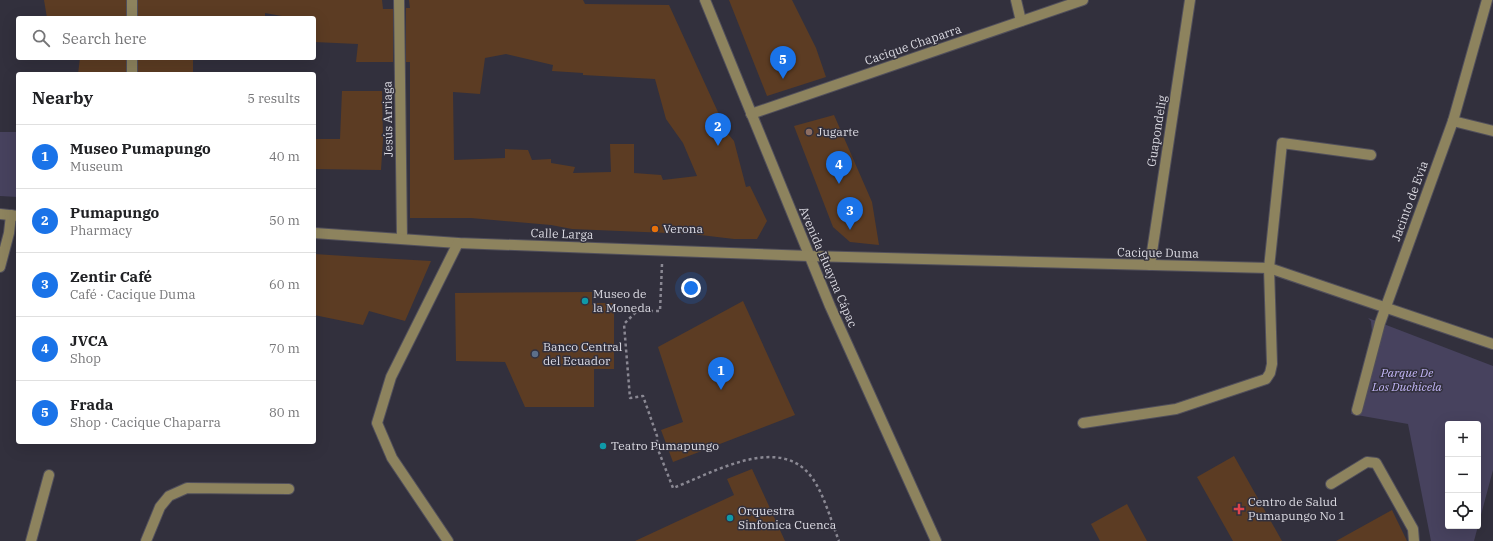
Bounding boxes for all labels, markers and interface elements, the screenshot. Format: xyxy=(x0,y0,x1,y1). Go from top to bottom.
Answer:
search box xyxy=(16,16,316,60)
street label: Cacique Chaparra xyxy=(863,21,963,68)
icon: search xyxy=(30,27,52,49)
text: Search here xyxy=(62,29,147,48)
pin: 5 xyxy=(770,46,796,79)
street label: Jesús Arriaga xyxy=(379,80,396,157)
text: Nearby xyxy=(32,87,93,109)
text: 5 results xyxy=(247,90,300,107)
street label: Guapondelig xyxy=(1143,94,1170,168)
pin: 2 xyxy=(705,113,731,146)
place label: Jugarte xyxy=(817,124,859,139)
marker: Jugarte xyxy=(804,127,814,137)
text: Museo Pumapungo xyxy=(70,139,211,158)
text: 1 xyxy=(41,148,49,165)
text: 40 m xyxy=(269,148,300,165)
pin: 4 xyxy=(826,151,852,184)
text: Museum xyxy=(70,158,123,175)
street label: Jacinto de Evia xyxy=(1388,158,1431,243)
pin: 3 xyxy=(837,197,863,230)
text: Pumapungo xyxy=(70,203,159,222)
street label: Avenida Huayna Cápac xyxy=(796,204,861,330)
text: 2 xyxy=(41,212,49,229)
text: 50 m xyxy=(269,212,300,229)
place label: Verona xyxy=(663,221,703,236)
text: Pharmacy xyxy=(70,222,132,239)
marker: Verona xyxy=(650,224,660,234)
street label: Calle Larga xyxy=(530,225,594,242)
street label: Cacique Duma xyxy=(1117,244,1200,261)
text: Zentir Café xyxy=(70,267,152,286)
text: 3 xyxy=(41,276,49,293)
text: 60 m xyxy=(269,276,300,293)
your location xyxy=(681,278,701,298)
text: Café · Cacique Duma xyxy=(70,286,196,303)
place label: Museo de la Moneda xyxy=(593,286,652,315)
marker: Museo de la Moneda xyxy=(580,296,590,306)
text: JVCA xyxy=(70,331,108,350)
place label: Banco Central del Ecuador xyxy=(543,339,623,368)
text: 4 xyxy=(41,340,49,357)
text: 70 m xyxy=(269,340,300,357)
marker: Banco Central del Ecuador xyxy=(530,349,540,359)
text: Shop xyxy=(70,350,101,367)
pin: 1 xyxy=(708,357,734,390)
park label: Parque De Los Duchicela xyxy=(1371,365,1442,394)
text: Frada xyxy=(70,395,113,414)
text: 5 xyxy=(41,404,49,421)
text: 80 m xyxy=(269,404,300,421)
text: Shop · Cacique Chaparra xyxy=(70,414,221,431)
map controls xyxy=(1445,421,1481,529)
button: + xyxy=(1445,421,1481,457)
place label: Teatro Pumapungo xyxy=(611,438,719,453)
marker: Teatro Pumapungo xyxy=(598,441,608,451)
button: − xyxy=(1445,457,1481,493)
button: locate xyxy=(1445,493,1481,529)
place label: Centro de Salud Pumapungo No 1 xyxy=(1248,494,1345,523)
place label: Orquestra Sinfonica Cuenca xyxy=(738,503,837,532)
marker: Centro de Salud Pumapungo No 1 xyxy=(1233,503,1245,515)
marker: Orquestra Sinfonica Cuenca xyxy=(725,513,735,523)

